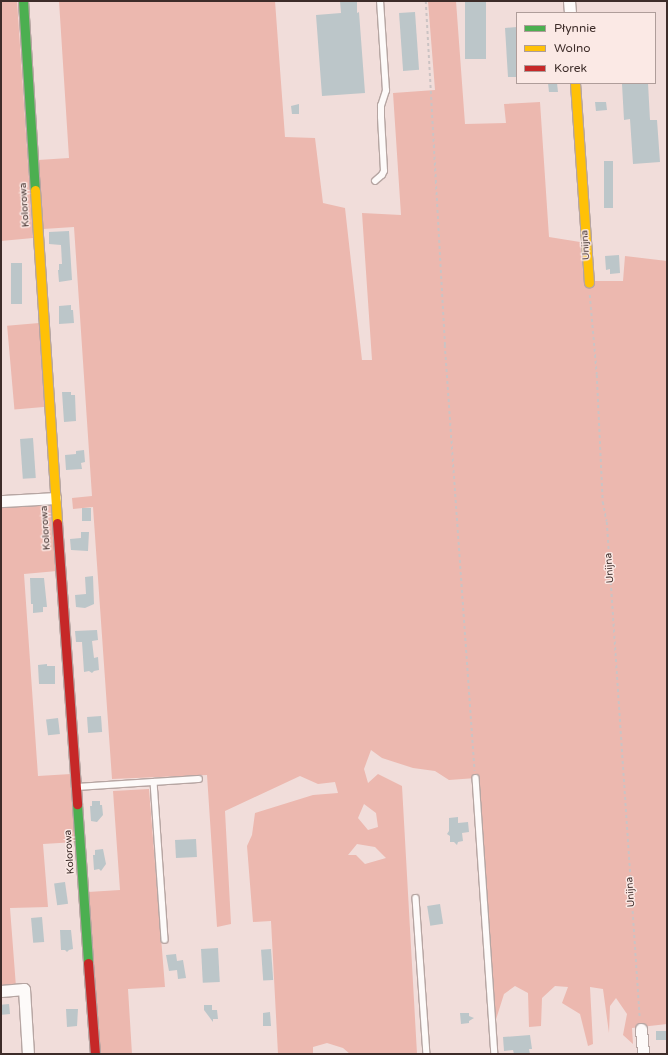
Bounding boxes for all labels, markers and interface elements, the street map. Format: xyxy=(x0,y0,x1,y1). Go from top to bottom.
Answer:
legend xyxy=(516,12,656,84)
text: Płynnie xyxy=(554,21,596,35)
text: Wolno xyxy=(554,41,590,55)
text: Korek xyxy=(554,61,587,75)
street label: Kolorowa xyxy=(17,182,33,228)
street label: Unijna xyxy=(579,230,593,260)
street label: Kolorowa xyxy=(38,505,54,551)
street label: Unijna xyxy=(603,553,617,583)
street label: Kolorowa xyxy=(62,829,78,875)
street label: Unijna xyxy=(624,877,638,907)

